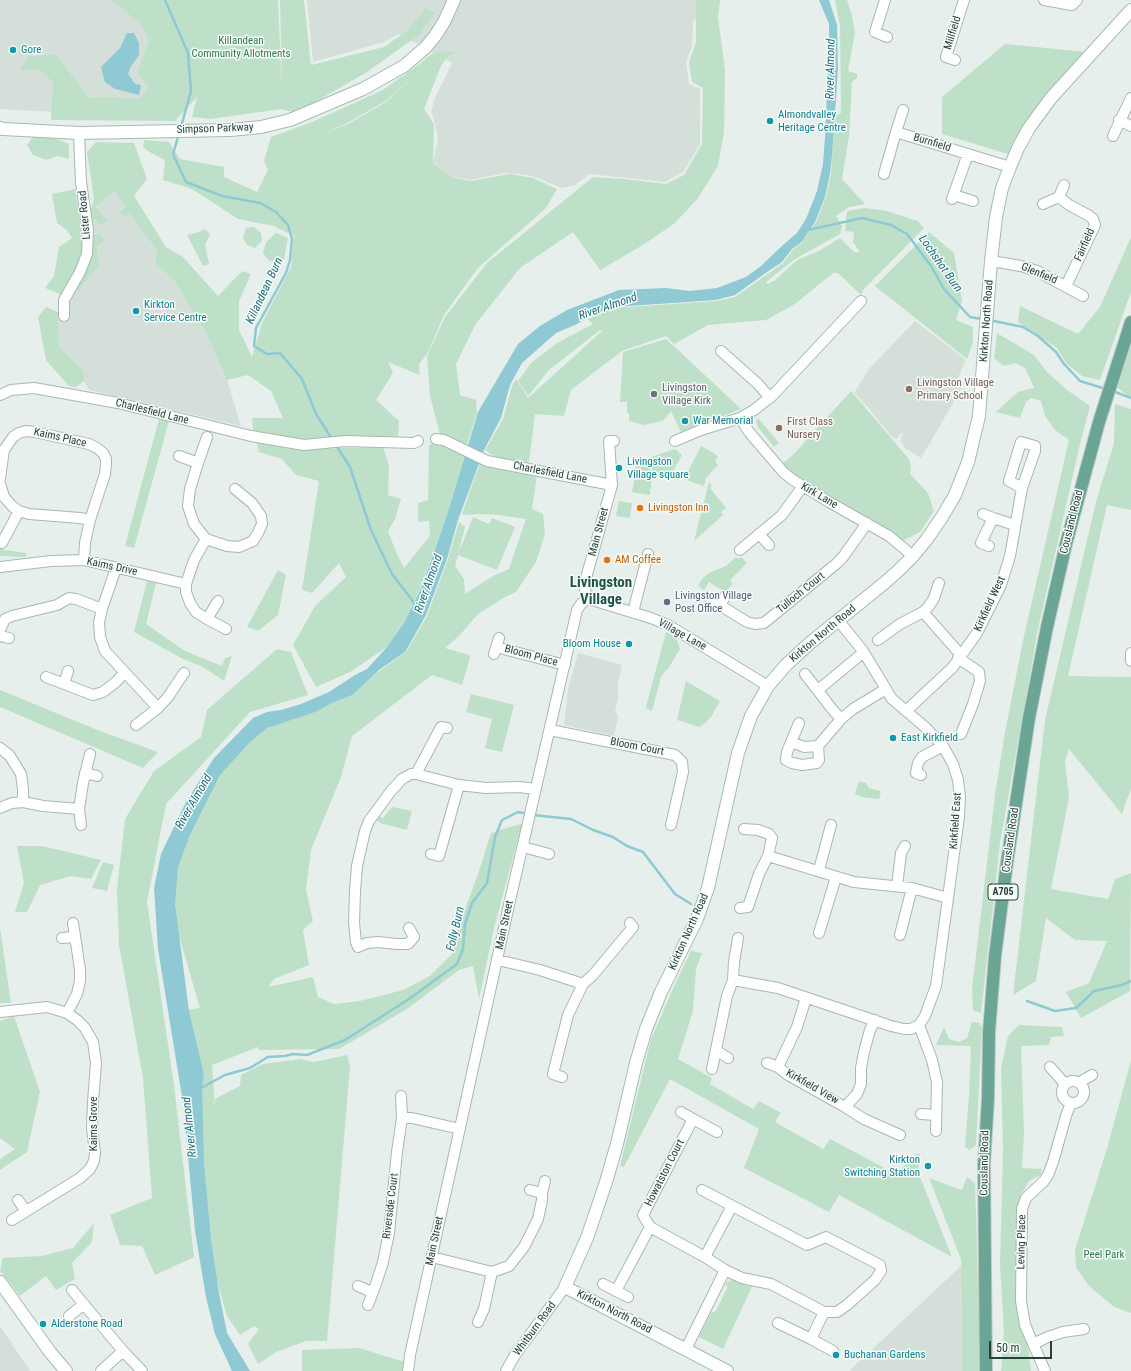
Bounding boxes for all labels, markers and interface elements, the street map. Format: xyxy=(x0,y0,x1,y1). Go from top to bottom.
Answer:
street label: Millfield xyxy=(942,15,964,51)
park label: Killandean Community Allotments xyxy=(191,34,291,60)
water label: River Almond xyxy=(823,38,839,100)
place label: Gore xyxy=(21,43,41,57)
marker: Gore xyxy=(8,45,18,55)
place label: Almondvalley Heritage Centre xyxy=(778,108,846,134)
marker: Almondvalley Heritage Centre xyxy=(765,116,775,126)
street label: Simpson Parkway xyxy=(176,121,254,137)
street label: Burnfield xyxy=(912,131,952,155)
street label: Lister Road xyxy=(76,190,94,240)
street label: Fairfield xyxy=(1072,226,1098,264)
water label: Lochshot Burn xyxy=(915,233,965,295)
water label: Killandean Burn xyxy=(243,255,287,327)
street label: Glenfield xyxy=(1019,260,1059,288)
street label: Kirkton North Road xyxy=(978,279,996,363)
water label: River Almond xyxy=(577,290,639,324)
place label: Kirkton Service Centre xyxy=(144,298,207,324)
marker: Kirkton Service Centre xyxy=(131,306,141,316)
place label: Livingston Village Primary School xyxy=(917,376,994,402)
place label: Livingston Village Kirk xyxy=(662,381,711,407)
marker: Livingston Village Primary School xyxy=(904,384,914,394)
marker: Livingston Village Kirk xyxy=(649,389,659,399)
street label: Charlesfield Lane xyxy=(114,397,190,427)
place label: War Memorial xyxy=(693,414,753,428)
place label: First Class Nursery xyxy=(787,415,833,441)
marker: War Memorial xyxy=(680,416,690,426)
marker: First Class Nursery xyxy=(774,423,784,433)
street label: Kaims Place xyxy=(32,426,88,450)
place label: Livingston Village square xyxy=(627,455,689,481)
street label: Charlesfield Lane xyxy=(512,459,588,487)
marker: Livingston Village square xyxy=(614,463,624,473)
street label: Kirk Lane xyxy=(798,480,840,512)
street label: Cousland Road xyxy=(1058,489,1086,555)
place label: Livingston Inn xyxy=(648,501,709,515)
marker: Livingston Inn xyxy=(635,503,645,513)
street label: Main Street xyxy=(586,506,612,558)
water label: River Almond xyxy=(412,553,446,615)
place label: AM Coffee xyxy=(615,553,661,567)
street label: Kaims Drive xyxy=(85,555,139,579)
marker: AM Coffee xyxy=(602,555,612,565)
street label: Tulloch Court xyxy=(774,570,828,616)
district label: Livingston Village xyxy=(570,574,632,609)
street label: Kirkfield West xyxy=(971,574,1009,634)
place label: Livingston Village Post Office xyxy=(675,589,752,615)
marker: Livingston Village Post Office xyxy=(662,597,672,607)
street label: Kirkton North Road xyxy=(787,602,859,666)
street label: Village Lane xyxy=(656,616,708,654)
place label: Bloom House xyxy=(563,637,621,651)
marker: Bloom House xyxy=(624,639,634,649)
street label: Bloom Place xyxy=(503,643,559,669)
place label: East Kirkfield xyxy=(901,731,958,745)
marker: East Kirkfield xyxy=(888,733,898,743)
street label: Bloom Court xyxy=(609,735,665,759)
water label: River Almond xyxy=(173,772,215,832)
street label: Kirkfield East xyxy=(947,792,965,850)
street label: Cousland Road xyxy=(1000,807,1022,873)
road number: A705 xyxy=(988,884,1018,900)
street label: Kirkton North Road xyxy=(666,892,712,972)
street label: Main Street xyxy=(493,899,517,951)
water label: Folly Burn xyxy=(444,905,468,953)
street label: Kirkfield View xyxy=(783,1067,841,1107)
water label: River Almond xyxy=(180,1096,200,1158)
street label: Kaims Grove xyxy=(87,1097,101,1151)
street label: Cousland Road xyxy=(978,1130,992,1196)
street label: Howatston Court xyxy=(642,1137,688,1209)
place label: Kirkton Switching Station xyxy=(844,1153,920,1179)
marker: Kirkton Switching Station xyxy=(923,1161,933,1171)
street label: Riverside Court xyxy=(380,1172,402,1240)
street label: Leving Place xyxy=(1015,1214,1029,1270)
street label: Main Street xyxy=(423,1215,447,1267)
park label: Peel Park xyxy=(1083,1248,1125,1262)
street label: Kirkton North Road xyxy=(574,1287,654,1337)
street label: Whitburn Road xyxy=(511,1299,559,1359)
place label: Alderstone Road xyxy=(51,1317,123,1331)
marker: Alderstone Road xyxy=(38,1319,48,1329)
scale bar xyxy=(991,1333,1054,1359)
text: 50 m xyxy=(996,1341,1020,1355)
place label: Buchanan Gardens xyxy=(844,1348,925,1362)
marker: Buchanan Gardens xyxy=(831,1350,841,1360)

